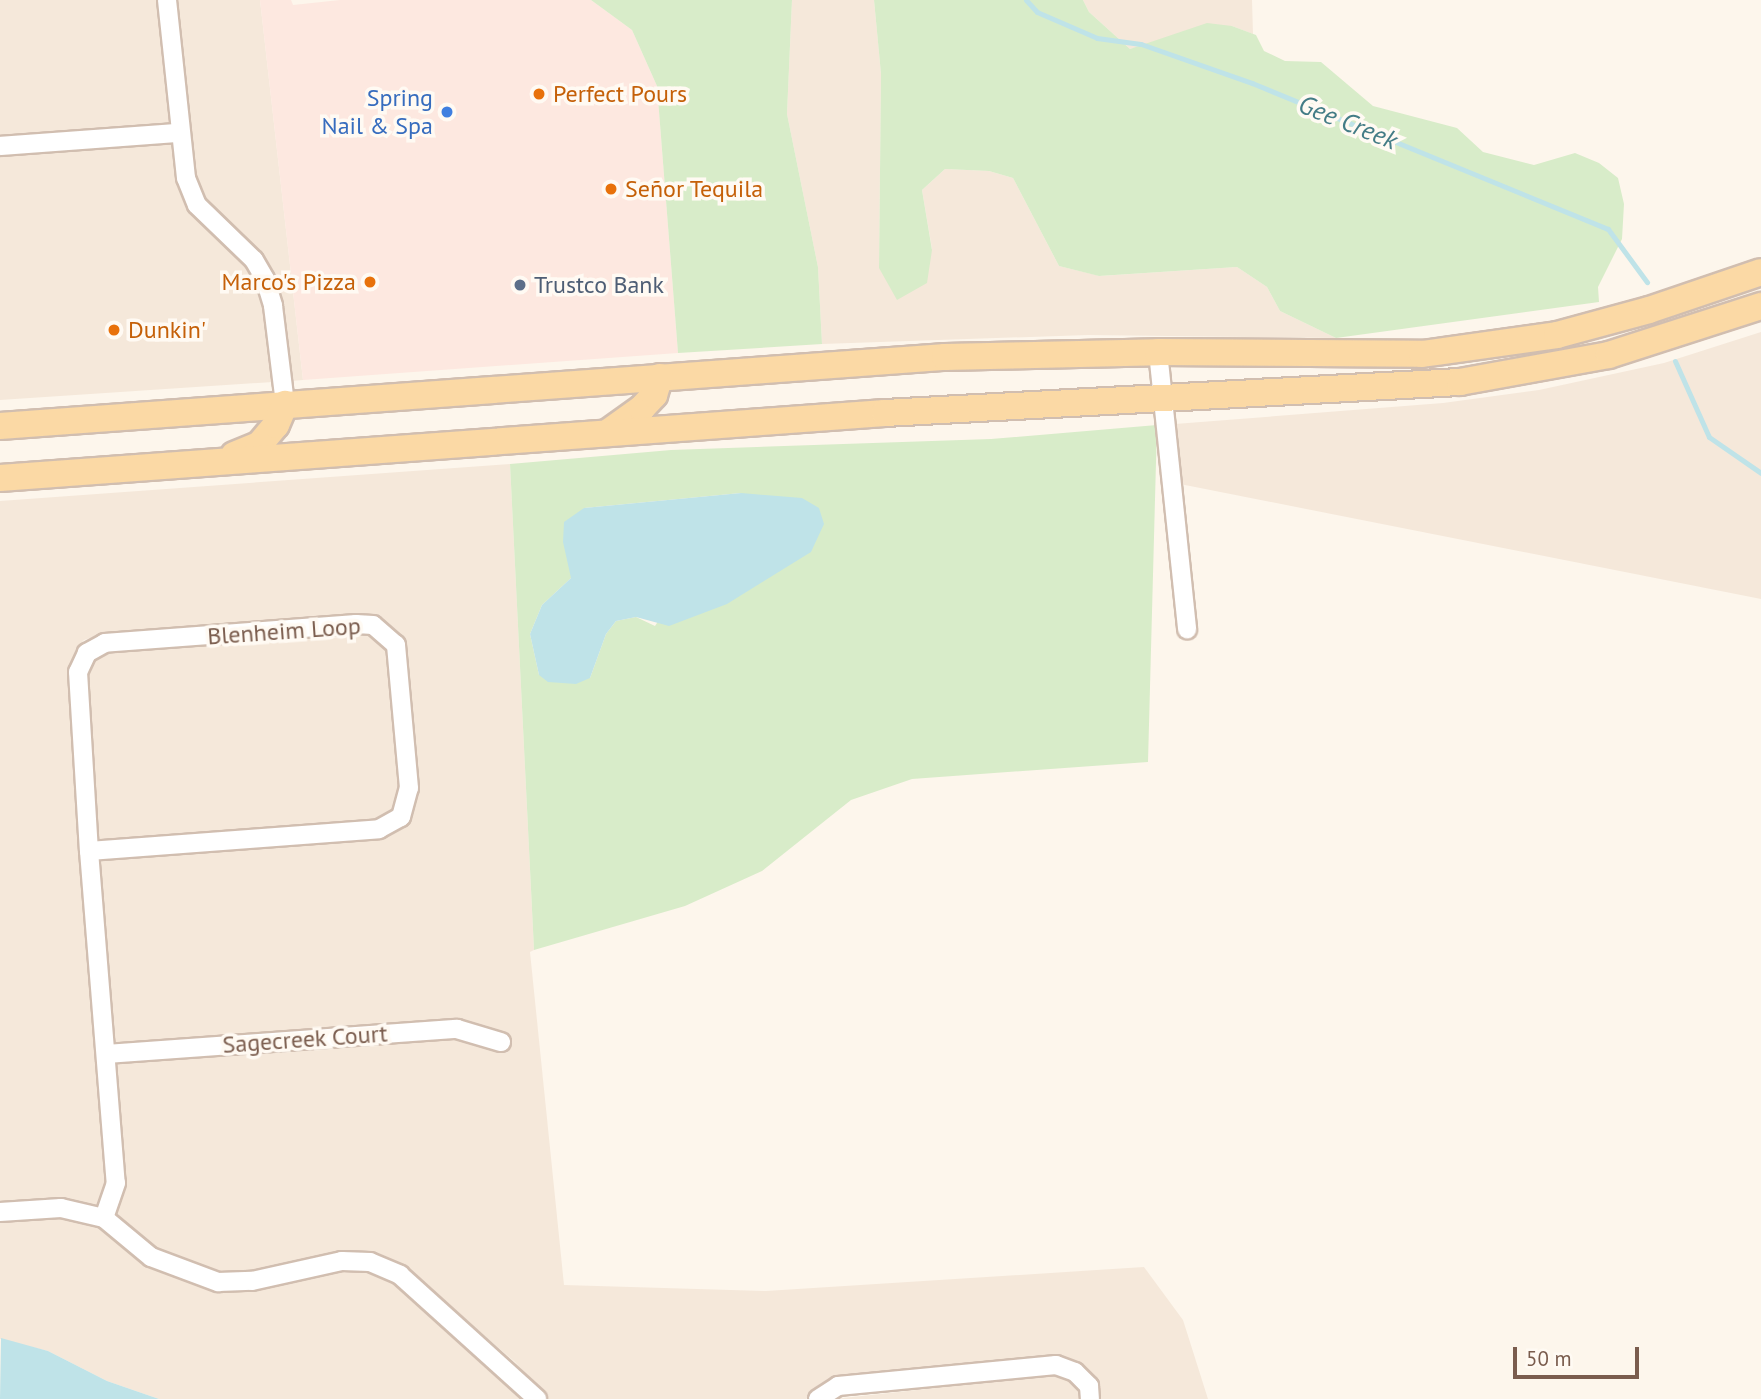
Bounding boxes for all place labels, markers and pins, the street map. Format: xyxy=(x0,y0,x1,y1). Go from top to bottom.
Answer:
place label: Perfect Pours xyxy=(553,80,687,108)
place label: Spring Nail & Spa xyxy=(322,84,433,140)
marker: Perfect Pours xyxy=(531,86,547,102)
marker: Spring Nail & Spa xyxy=(439,104,455,120)
place label: Señor Tequila xyxy=(625,175,764,203)
marker: Señor Tequila xyxy=(603,181,619,197)
place label: Marco's Pizza xyxy=(222,268,356,296)
place label: Trustco Bank xyxy=(534,271,664,299)
marker: Marco's Pizza xyxy=(362,274,378,290)
marker: Trustco Bank xyxy=(512,277,528,293)
place label: Dunkin' xyxy=(128,316,206,344)
marker: Dunkin' xyxy=(106,322,122,338)

